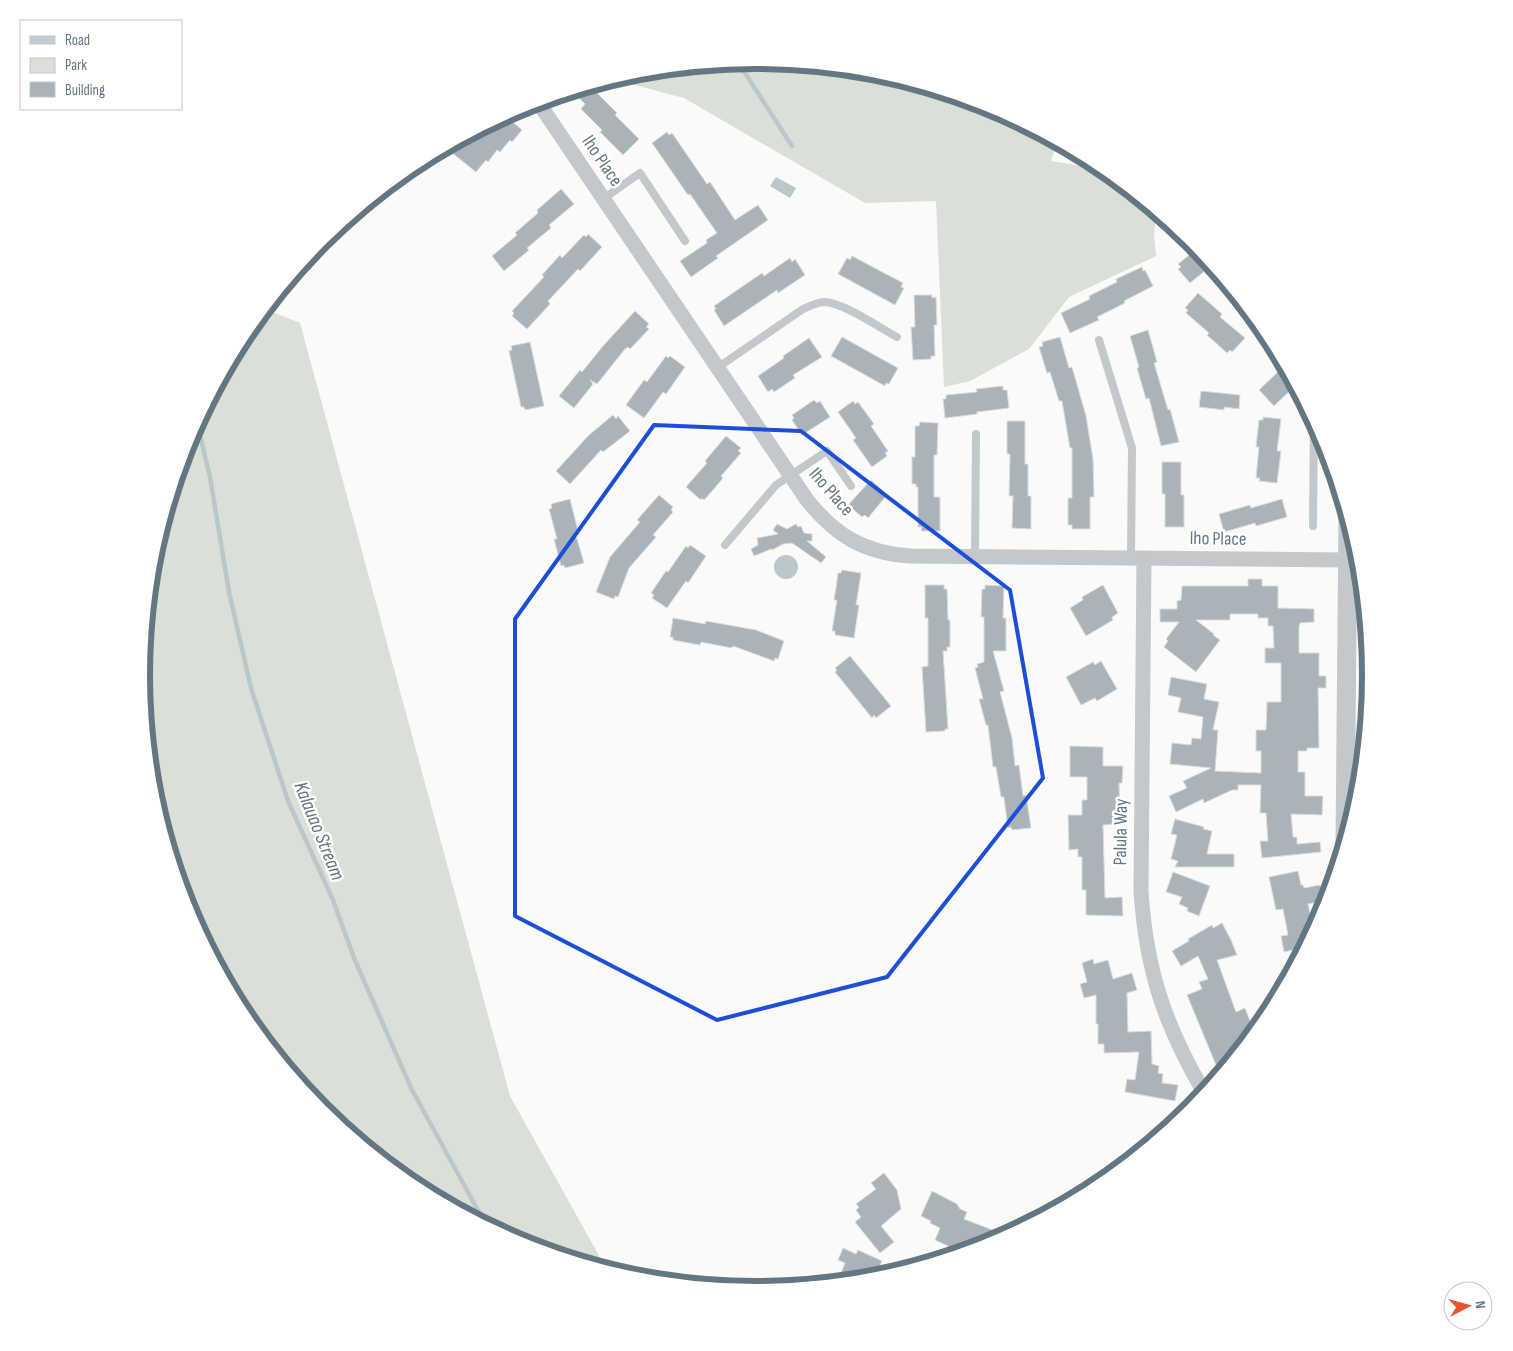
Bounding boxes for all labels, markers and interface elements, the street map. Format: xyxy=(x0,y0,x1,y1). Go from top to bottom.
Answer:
legend xyxy=(20,20,182,110)
text: Road xyxy=(65,31,90,50)
text: Park xyxy=(65,56,87,75)
text: Building xyxy=(65,81,105,100)
street label: Iho Place xyxy=(577,131,627,191)
street label: Iho Place xyxy=(804,463,858,521)
street label: Iho Place xyxy=(1189,527,1247,551)
water label: Kalauao Stream xyxy=(288,778,350,884)
street label: Palula Way xyxy=(1109,798,1133,866)
north arrow xyxy=(1443,1281,1493,1331)
text: N xyxy=(1472,1300,1489,1309)

